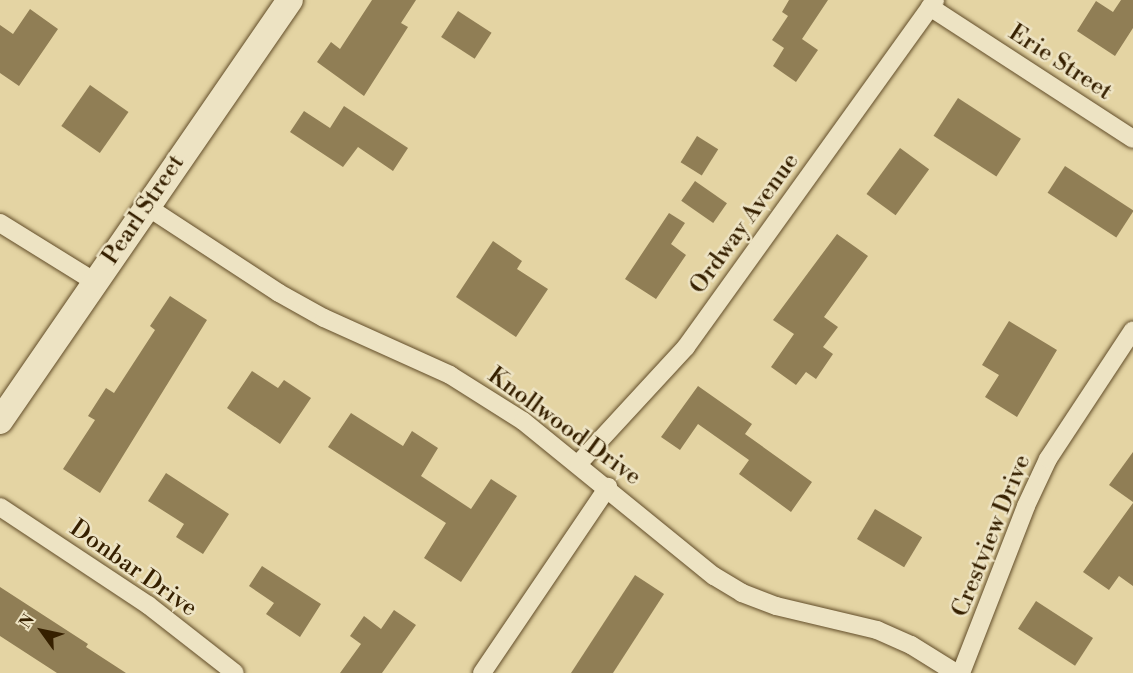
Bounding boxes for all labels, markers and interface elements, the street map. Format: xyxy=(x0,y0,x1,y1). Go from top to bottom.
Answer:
street label: Erie Street xyxy=(1003,19,1117,107)
street label: Ordway Avenue xyxy=(684,148,806,300)
street label: Pearl Street xyxy=(97,150,191,270)
street label: Knollwood Drive xyxy=(482,362,646,492)
street label: Crestview Drive xyxy=(946,451,1038,621)
street label: Donbar Drive xyxy=(64,515,202,623)
north arrow xyxy=(12,601,72,661)
text: N xyxy=(15,610,39,632)

